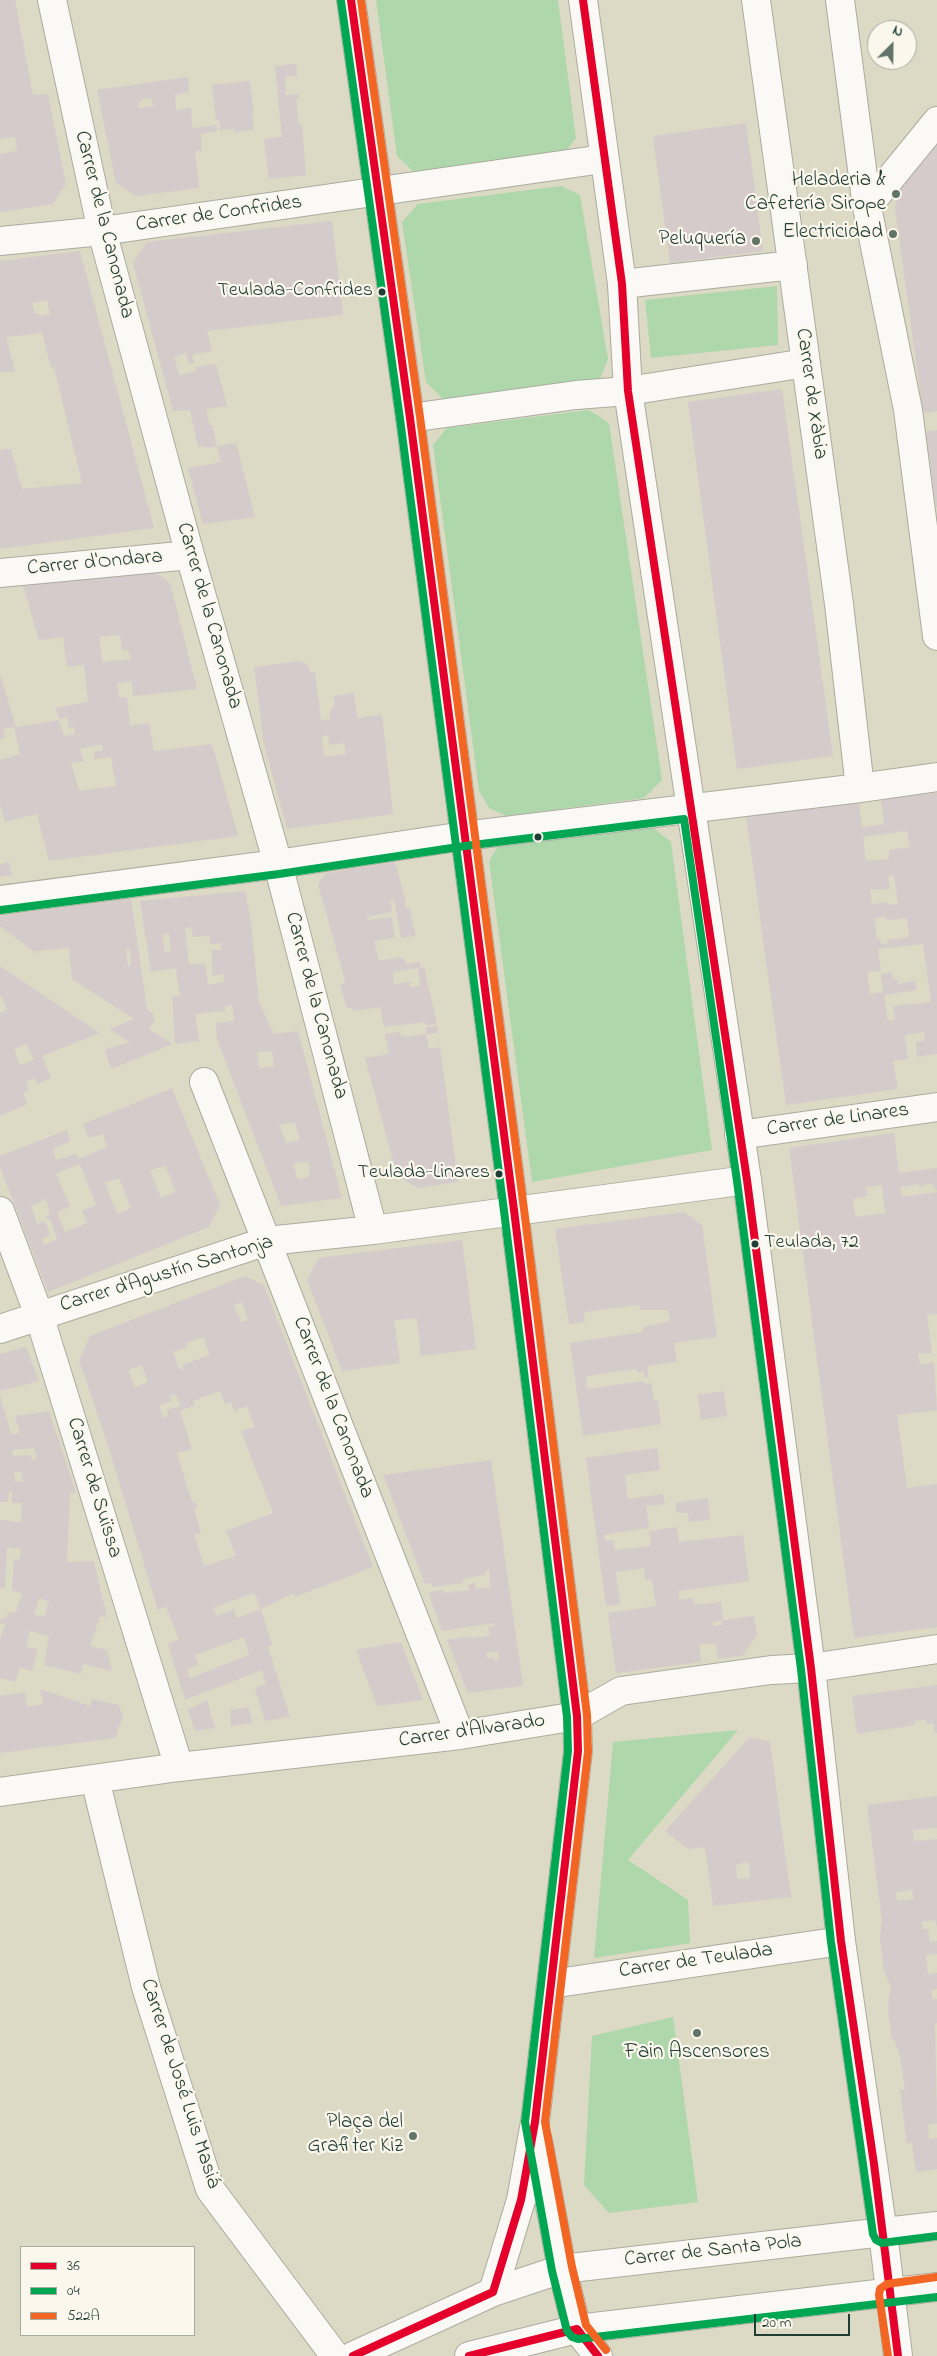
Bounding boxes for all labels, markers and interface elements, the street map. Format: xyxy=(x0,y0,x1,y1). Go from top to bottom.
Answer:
north arrow xyxy=(867,20,917,70)
text: N xyxy=(889,20,906,43)
street label: Carrer de la Canonada xyxy=(67,129,139,321)
place label: Heladeria & Cafetería Sirope xyxy=(745,169,886,219)
marker: Heladeria & Cafetería Sirope xyxy=(890,188,902,200)
street label: Carrer de Confrides xyxy=(134,191,304,239)
place label: Electricidad xyxy=(783,221,883,247)
place label: Peluquería xyxy=(658,228,746,254)
marker: Electricidad xyxy=(887,228,899,240)
marker: Peluquería xyxy=(750,235,762,247)
place label: Teulada-Confrides xyxy=(217,280,373,304)
marker: Teulada-Confrides xyxy=(377,287,387,297)
street label: Carrer de Xàbia xyxy=(788,327,832,461)
street label: Carrer de la Canonada xyxy=(169,520,247,712)
street label: Carrer d'Ondara xyxy=(26,546,164,582)
unlabelled marker xyxy=(533,832,543,842)
street label: Carrer de la Canonada xyxy=(278,910,352,1102)
street label: Carrer de Linares xyxy=(765,1099,911,1143)
place label: Teulada-Linares xyxy=(358,1162,490,1186)
marker: Teulada-Linares xyxy=(494,1169,504,1179)
street label: Carrer d'Agustín Santonja xyxy=(57,1231,277,1319)
place label: Teulada, 72 xyxy=(764,1232,859,1256)
marker: Teulada, 72 xyxy=(750,1239,760,1249)
street label: Carrer de la Canonada xyxy=(286,1314,378,1502)
street label: Carrer de Suïssa xyxy=(60,1415,126,1561)
street label: Carrer d'Alvarado xyxy=(397,1709,547,1755)
street label: Carrer de Teulada xyxy=(618,1939,774,1985)
street label: Carrer de José Luis Masiá xyxy=(133,1976,225,2192)
marker: Fain Ascensores xyxy=(691,2027,703,2039)
place label: Fain Ascensores xyxy=(624,2041,770,2067)
place label: Plaça del Grafiter Kiz xyxy=(307,2111,403,2161)
marker: Plaça del Grafiter Kiz xyxy=(407,2130,419,2142)
street label: Carrer de Santa Pola xyxy=(623,2230,803,2274)
legend xyxy=(20,2246,195,2336)
text: 36 xyxy=(67,2255,80,2277)
text: 04 xyxy=(67,2280,80,2302)
scale bar xyxy=(757,2304,853,2336)
text: 522A xyxy=(67,2305,100,2327)
text: 20 m xyxy=(762,2312,791,2334)

